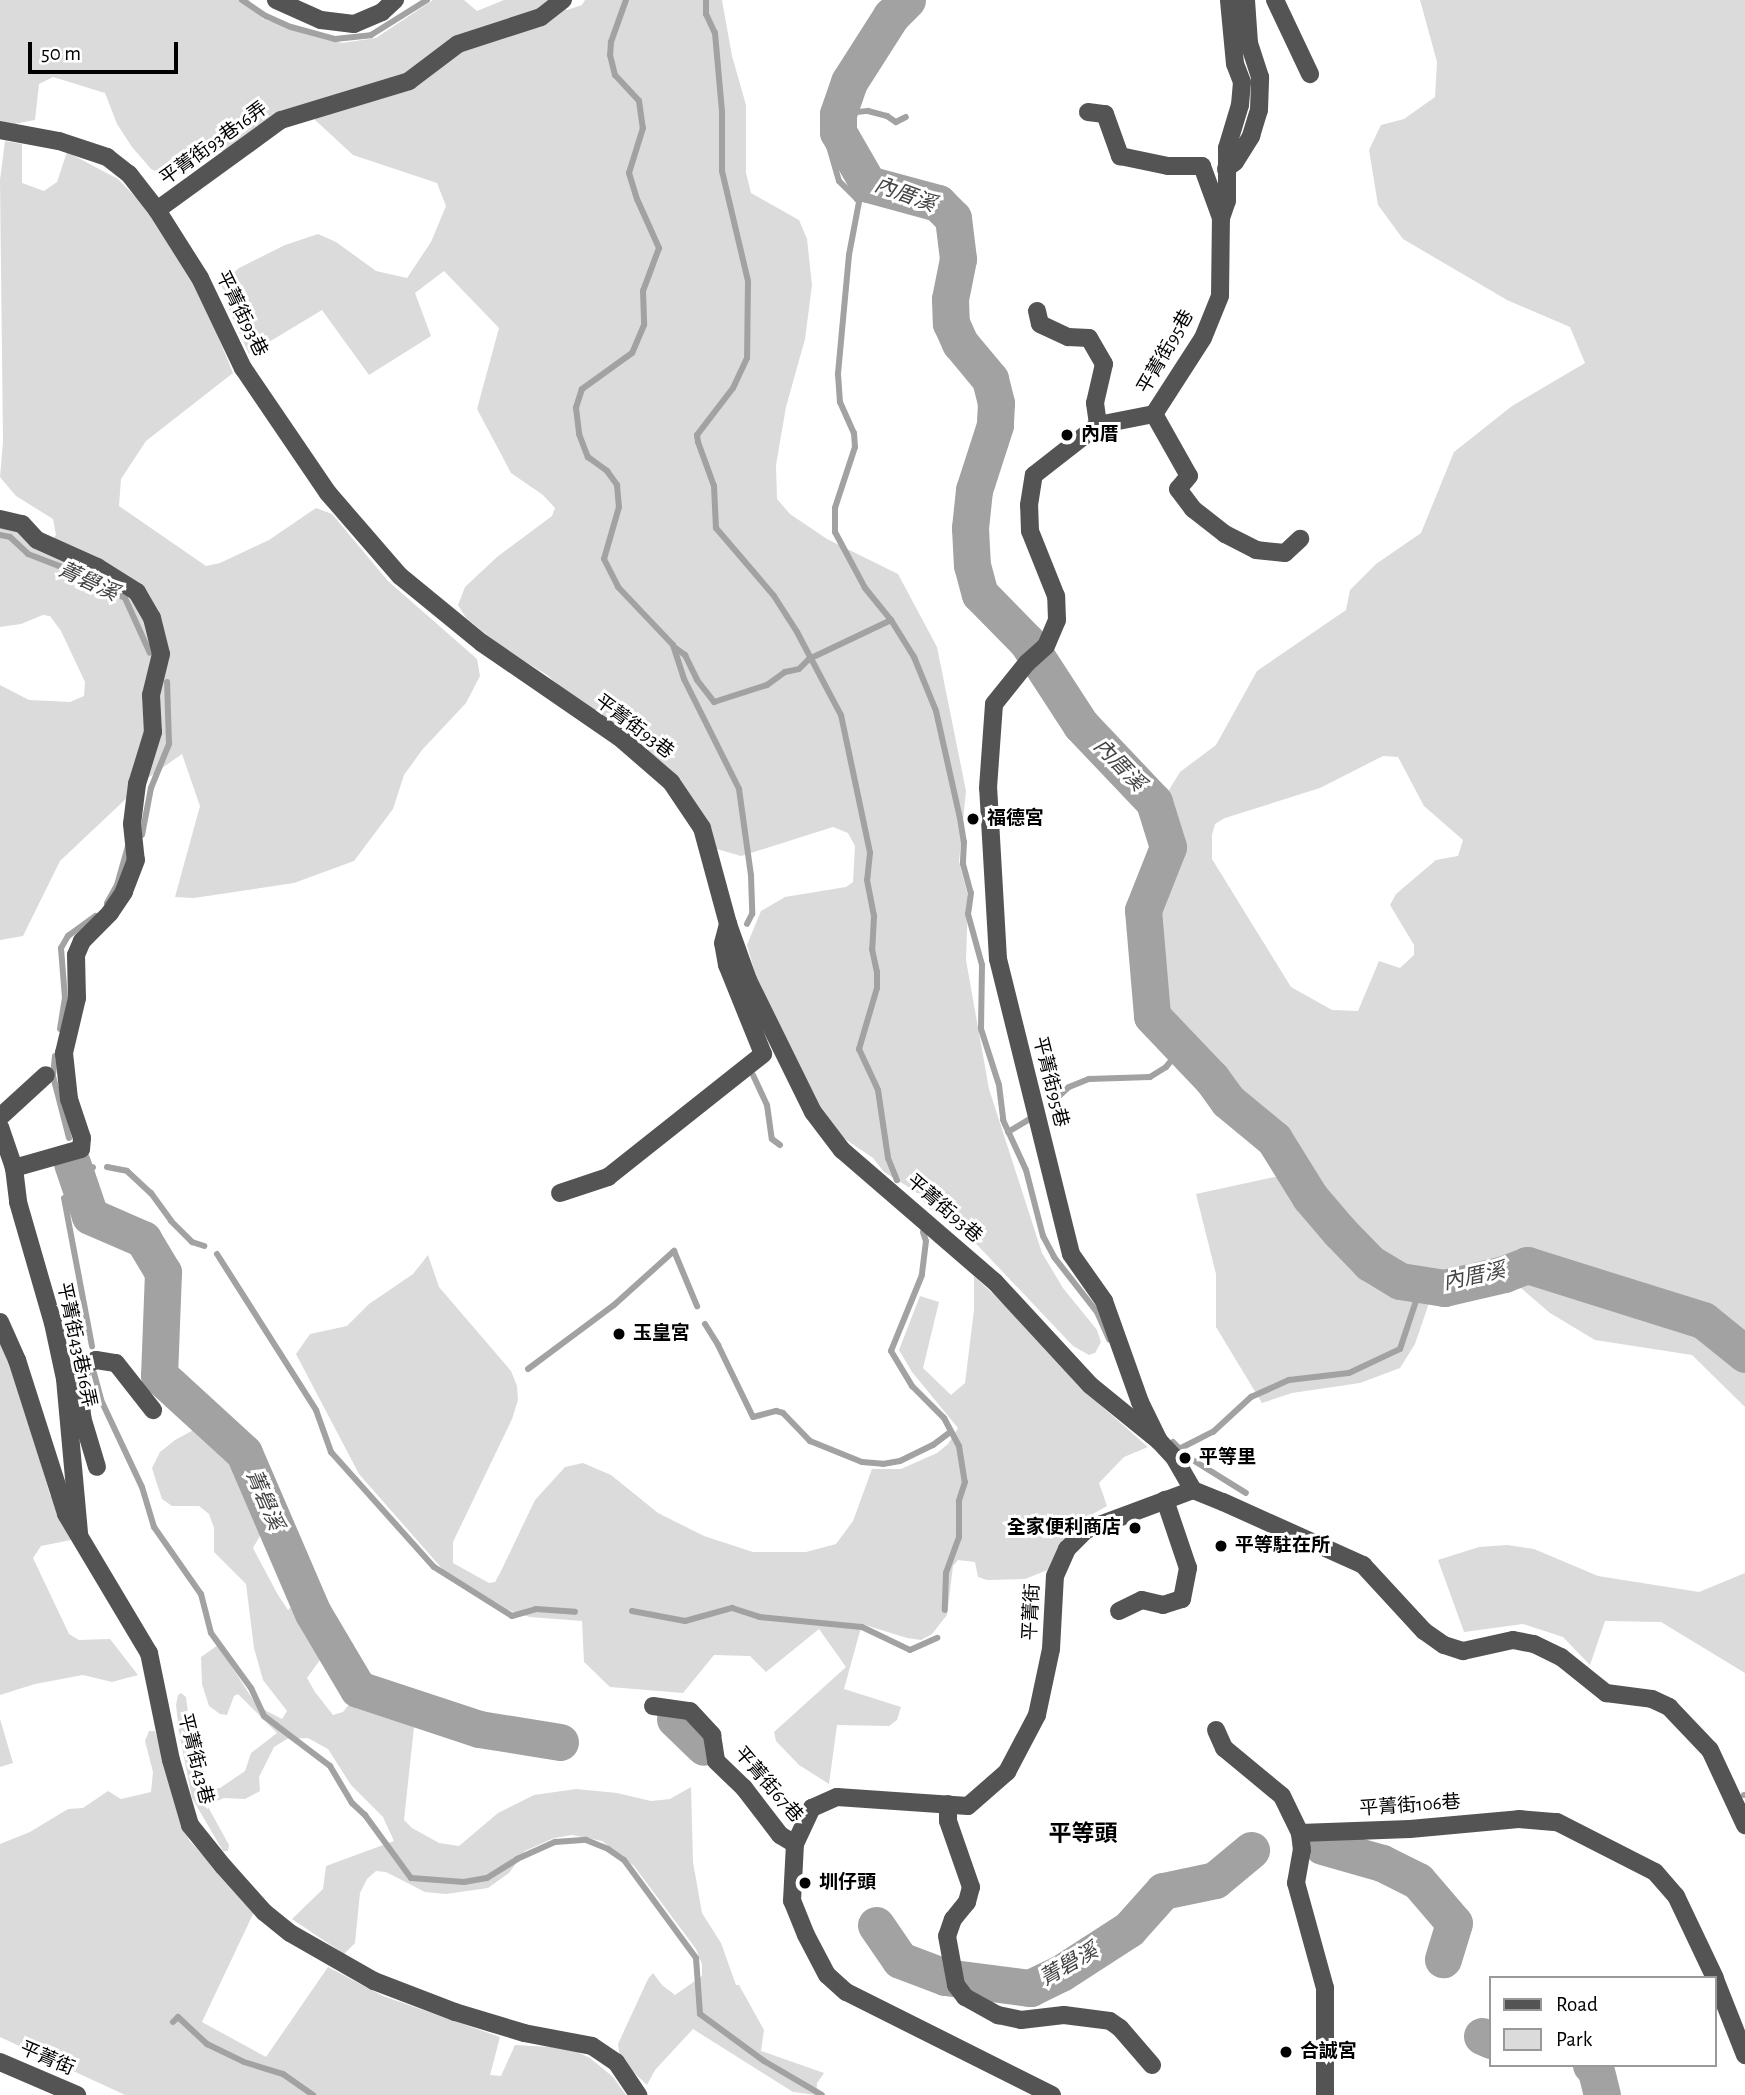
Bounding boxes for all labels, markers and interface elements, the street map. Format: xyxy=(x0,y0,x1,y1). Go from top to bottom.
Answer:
scale bar xyxy=(32,28,182,72)
text: 50 m xyxy=(41,43,81,64)
street label: 平菁街93巷16弄 xyxy=(156,97,272,191)
water label: 內厝溪 xyxy=(871,172,939,218)
street label: 平菁街93巷 xyxy=(210,267,272,361)
street label: 平菁街95巷 xyxy=(1133,306,1199,398)
place label: 內厝 xyxy=(1081,424,1119,446)
marker: 內厝 xyxy=(1059,427,1075,443)
water label: 菁礐溪 xyxy=(54,557,122,607)
street label: 平菁街93巷 xyxy=(590,690,678,764)
water label: 內厝溪 xyxy=(1088,734,1150,796)
place label: 福德宮 xyxy=(987,808,1044,830)
marker: 福德宮 xyxy=(965,811,981,827)
street label: 平菁街95巷 xyxy=(1028,1034,1072,1130)
street label: 平菁街93巷 xyxy=(902,1170,986,1248)
water label: 內厝溪 xyxy=(1441,1258,1507,1296)
street label: 平菁街43巷16弄 xyxy=(52,1280,100,1410)
place label: 玉皇宮 xyxy=(633,1323,690,1345)
marker: 玉皇宮 xyxy=(611,1326,627,1342)
place label: 平等里 xyxy=(1199,1447,1256,1469)
marker: 平等里 xyxy=(1177,1450,1193,1466)
water label: 菁礐溪 xyxy=(240,1466,288,1534)
place label: 全家便利商店 xyxy=(1007,1517,1121,1539)
marker: 全家便利商店 xyxy=(1127,1520,1143,1536)
place label: 平等駐在所 xyxy=(1235,1535,1330,1557)
marker: 平等駐在所 xyxy=(1213,1538,1229,1554)
street label: 平菁街 xyxy=(1019,1583,1045,1641)
street label: 平菁街43巷 xyxy=(173,1711,217,1807)
street label: 平菁街67巷 xyxy=(729,1742,807,1828)
street label: 平菁街106巷 xyxy=(1359,1791,1461,1821)
district label: 平等頭 xyxy=(1049,1821,1117,1849)
place label: 圳仔頭 xyxy=(819,1872,876,1894)
marker: 圳仔頭 xyxy=(797,1875,813,1891)
water label: 菁礐溪 xyxy=(1035,1938,1103,1992)
legend xyxy=(1490,1976,1717,2067)
text: Road xyxy=(1556,1994,1598,2015)
text: Park xyxy=(1556,2029,1592,2050)
street label: 平菁街 xyxy=(16,2037,78,2081)
place label: 合誠宮 xyxy=(1300,2041,1357,2063)
marker: 合誠宮 xyxy=(1278,2044,1294,2060)

